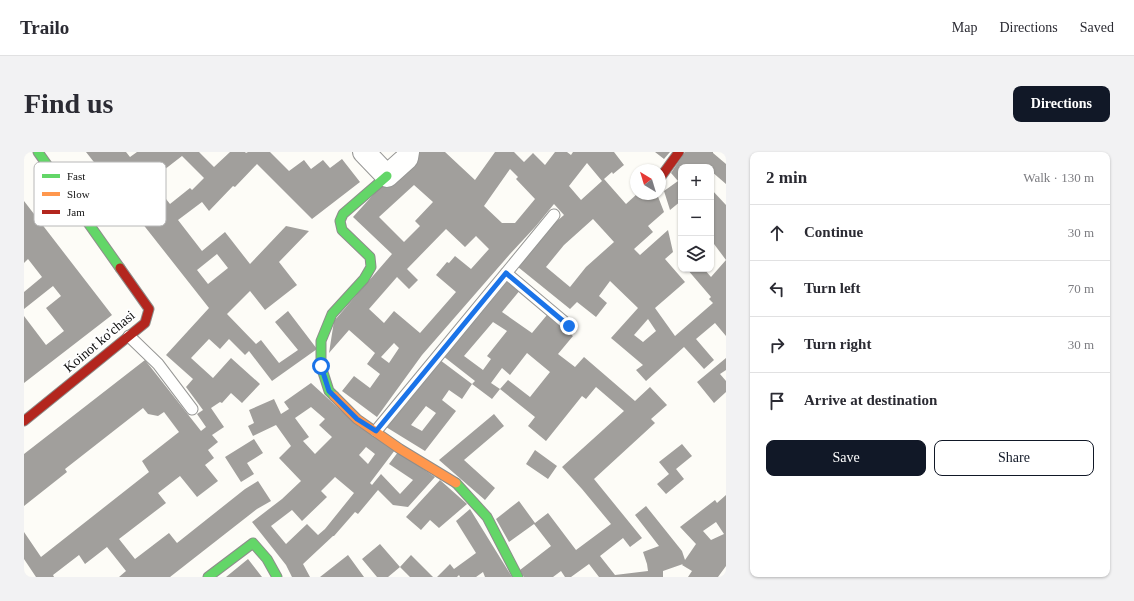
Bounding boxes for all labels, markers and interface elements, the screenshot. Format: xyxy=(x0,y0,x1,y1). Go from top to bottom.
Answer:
text: Trailo xyxy=(20,17,69,38)
text: Map xyxy=(952,20,977,35)
text: Directions xyxy=(999,20,1058,35)
text: Saved xyxy=(1080,20,1114,35)
button: Directions xyxy=(1013,86,1110,122)
text: Find us xyxy=(24,88,114,119)
legend xyxy=(34,162,166,226)
north arrow xyxy=(630,164,666,200)
map controls xyxy=(678,164,714,272)
button: + xyxy=(678,164,714,200)
text: 2 min xyxy=(766,168,807,187)
text: Fast xyxy=(67,170,85,182)
text: Walk · 130 m xyxy=(1023,170,1094,185)
text: Slow xyxy=(67,188,90,200)
button: − xyxy=(678,200,714,236)
text: Jam xyxy=(67,206,85,218)
icon: ahead xyxy=(766,222,788,244)
text: Continue xyxy=(804,224,863,240)
text: 30 m xyxy=(1068,225,1094,240)
button: layers xyxy=(678,236,714,272)
icon: left xyxy=(766,278,788,300)
text: Turn left xyxy=(804,280,861,296)
text: 70 m xyxy=(1068,281,1094,296)
street label: Koinot ko'chasi xyxy=(61,307,138,375)
route end xyxy=(560,317,578,335)
icon: right xyxy=(766,334,788,356)
text: Turn right xyxy=(804,336,871,352)
text: 30 m xyxy=(1068,337,1094,352)
route start xyxy=(312,357,330,375)
icon: arrive xyxy=(766,390,788,412)
text: Arrive at destination xyxy=(804,392,937,408)
button: Save xyxy=(766,440,926,476)
button: Share xyxy=(934,440,1094,476)

